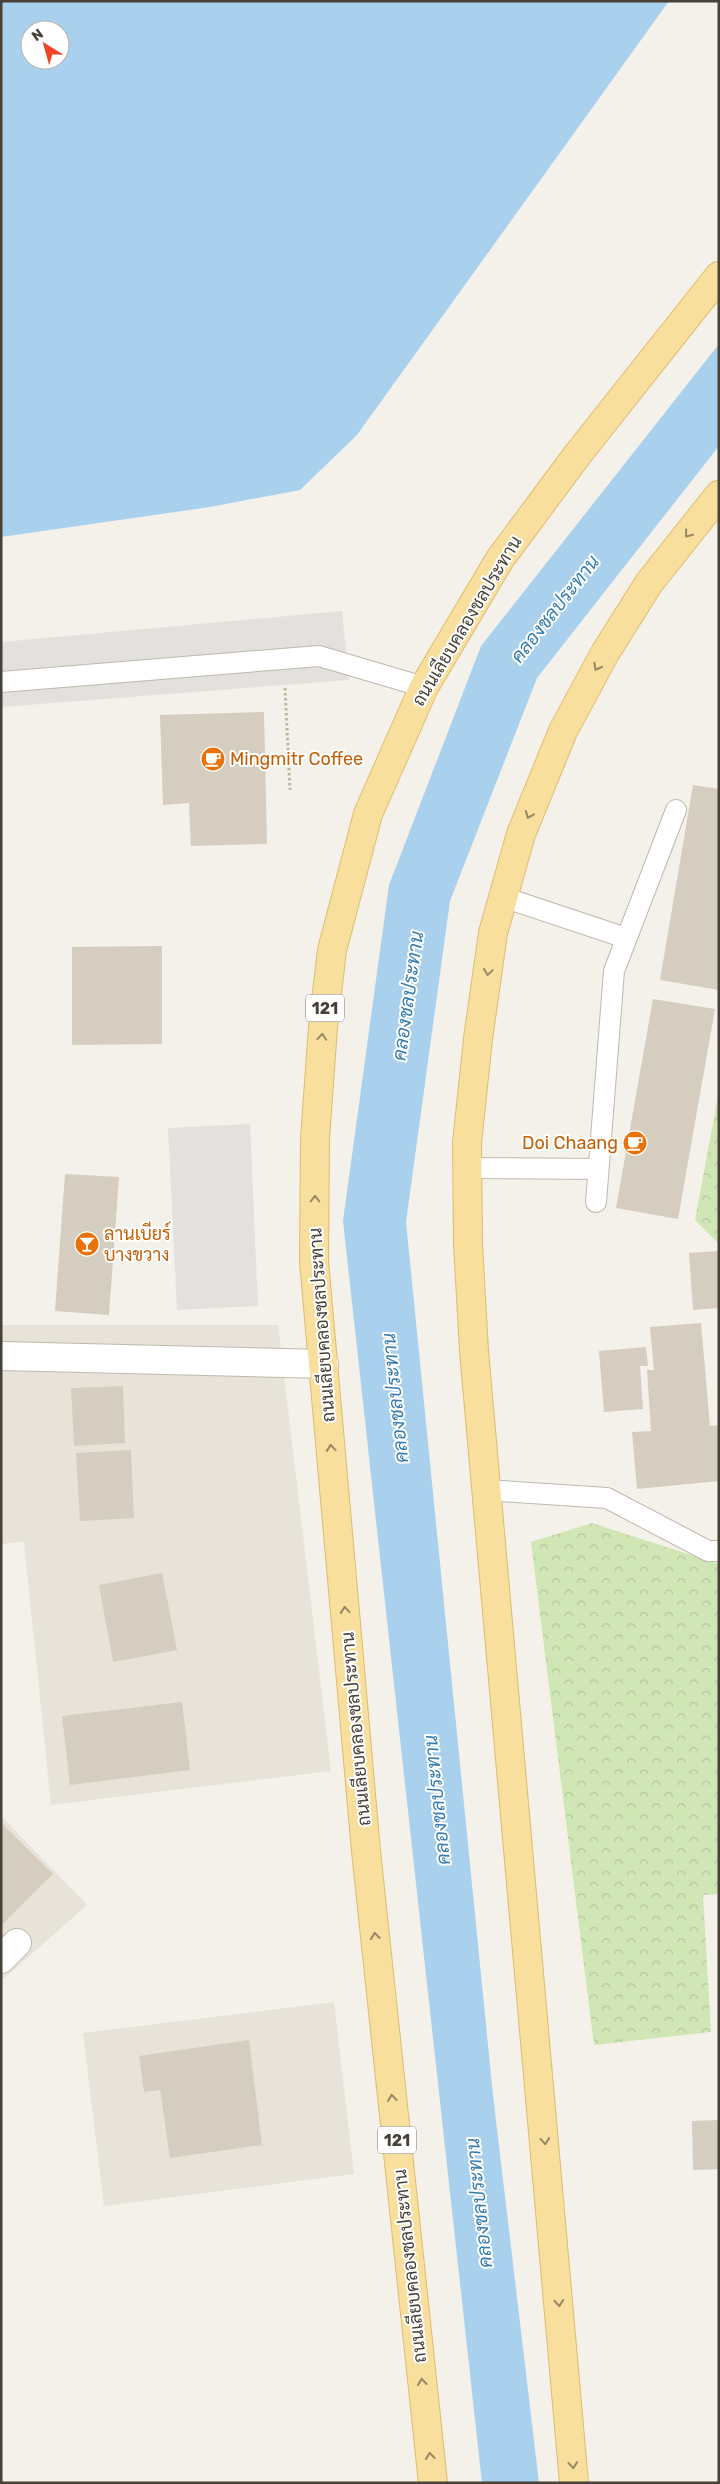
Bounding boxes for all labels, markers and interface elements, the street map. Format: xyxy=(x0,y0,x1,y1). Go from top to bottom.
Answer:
north arrow xyxy=(20,20,70,70)
text: N xyxy=(28,25,47,45)
one-way arrow xyxy=(685,528,694,537)
street label: ถนนเลียบคลองชลประทาน xyxy=(406,531,527,710)
water label: คลองชลประทาน xyxy=(506,551,604,667)
one-way arrow xyxy=(593,662,603,671)
cafe icon: Mingmitr Coffee xyxy=(200,746,226,772)
place label: Mingmitr Coffee xyxy=(230,748,363,770)
one-way arrow xyxy=(525,810,535,819)
water label: คลองชลประทาน xyxy=(388,930,428,1062)
one-way arrow xyxy=(483,967,493,976)
road number: 121 xyxy=(306,994,344,1021)
one-way arrow xyxy=(316,1033,327,1041)
cafe icon: Doi Chaang xyxy=(622,1130,648,1156)
place label: Doi Chaang xyxy=(522,1132,618,1154)
one-way arrow xyxy=(310,1195,320,1202)
place label: ลานเบียร์ บางขวาง xyxy=(104,1221,171,1266)
street label: ถนนเลียบคลองชลประทาน xyxy=(302,1227,340,1423)
bar icon: ลานเบียร์ บางขวาง xyxy=(74,1231,100,1257)
water label: คลองชลประทาน xyxy=(377,1332,413,1464)
one-way arrow xyxy=(326,1444,337,1452)
one-way arrow xyxy=(340,1606,351,1614)
street label: ถนนเลียบคลองชลประทาน xyxy=(335,1631,375,1827)
water label: คลองชลประทาน xyxy=(419,1734,455,1866)
one-way arrow xyxy=(370,1932,381,1940)
one-way arrow xyxy=(387,2094,398,2102)
road number: 121 xyxy=(378,2126,416,2154)
water label: คลองชลประทาน xyxy=(461,2137,497,2269)
one-way arrow xyxy=(539,2138,550,2146)
street label: ถนนเลียบคลองชลประทาน xyxy=(387,2168,431,2364)
one-way arrow xyxy=(553,2299,564,2307)
one-way arrow xyxy=(417,2377,428,2385)
one-way arrow xyxy=(425,2452,436,2460)
one-way arrow xyxy=(567,2461,578,2469)

